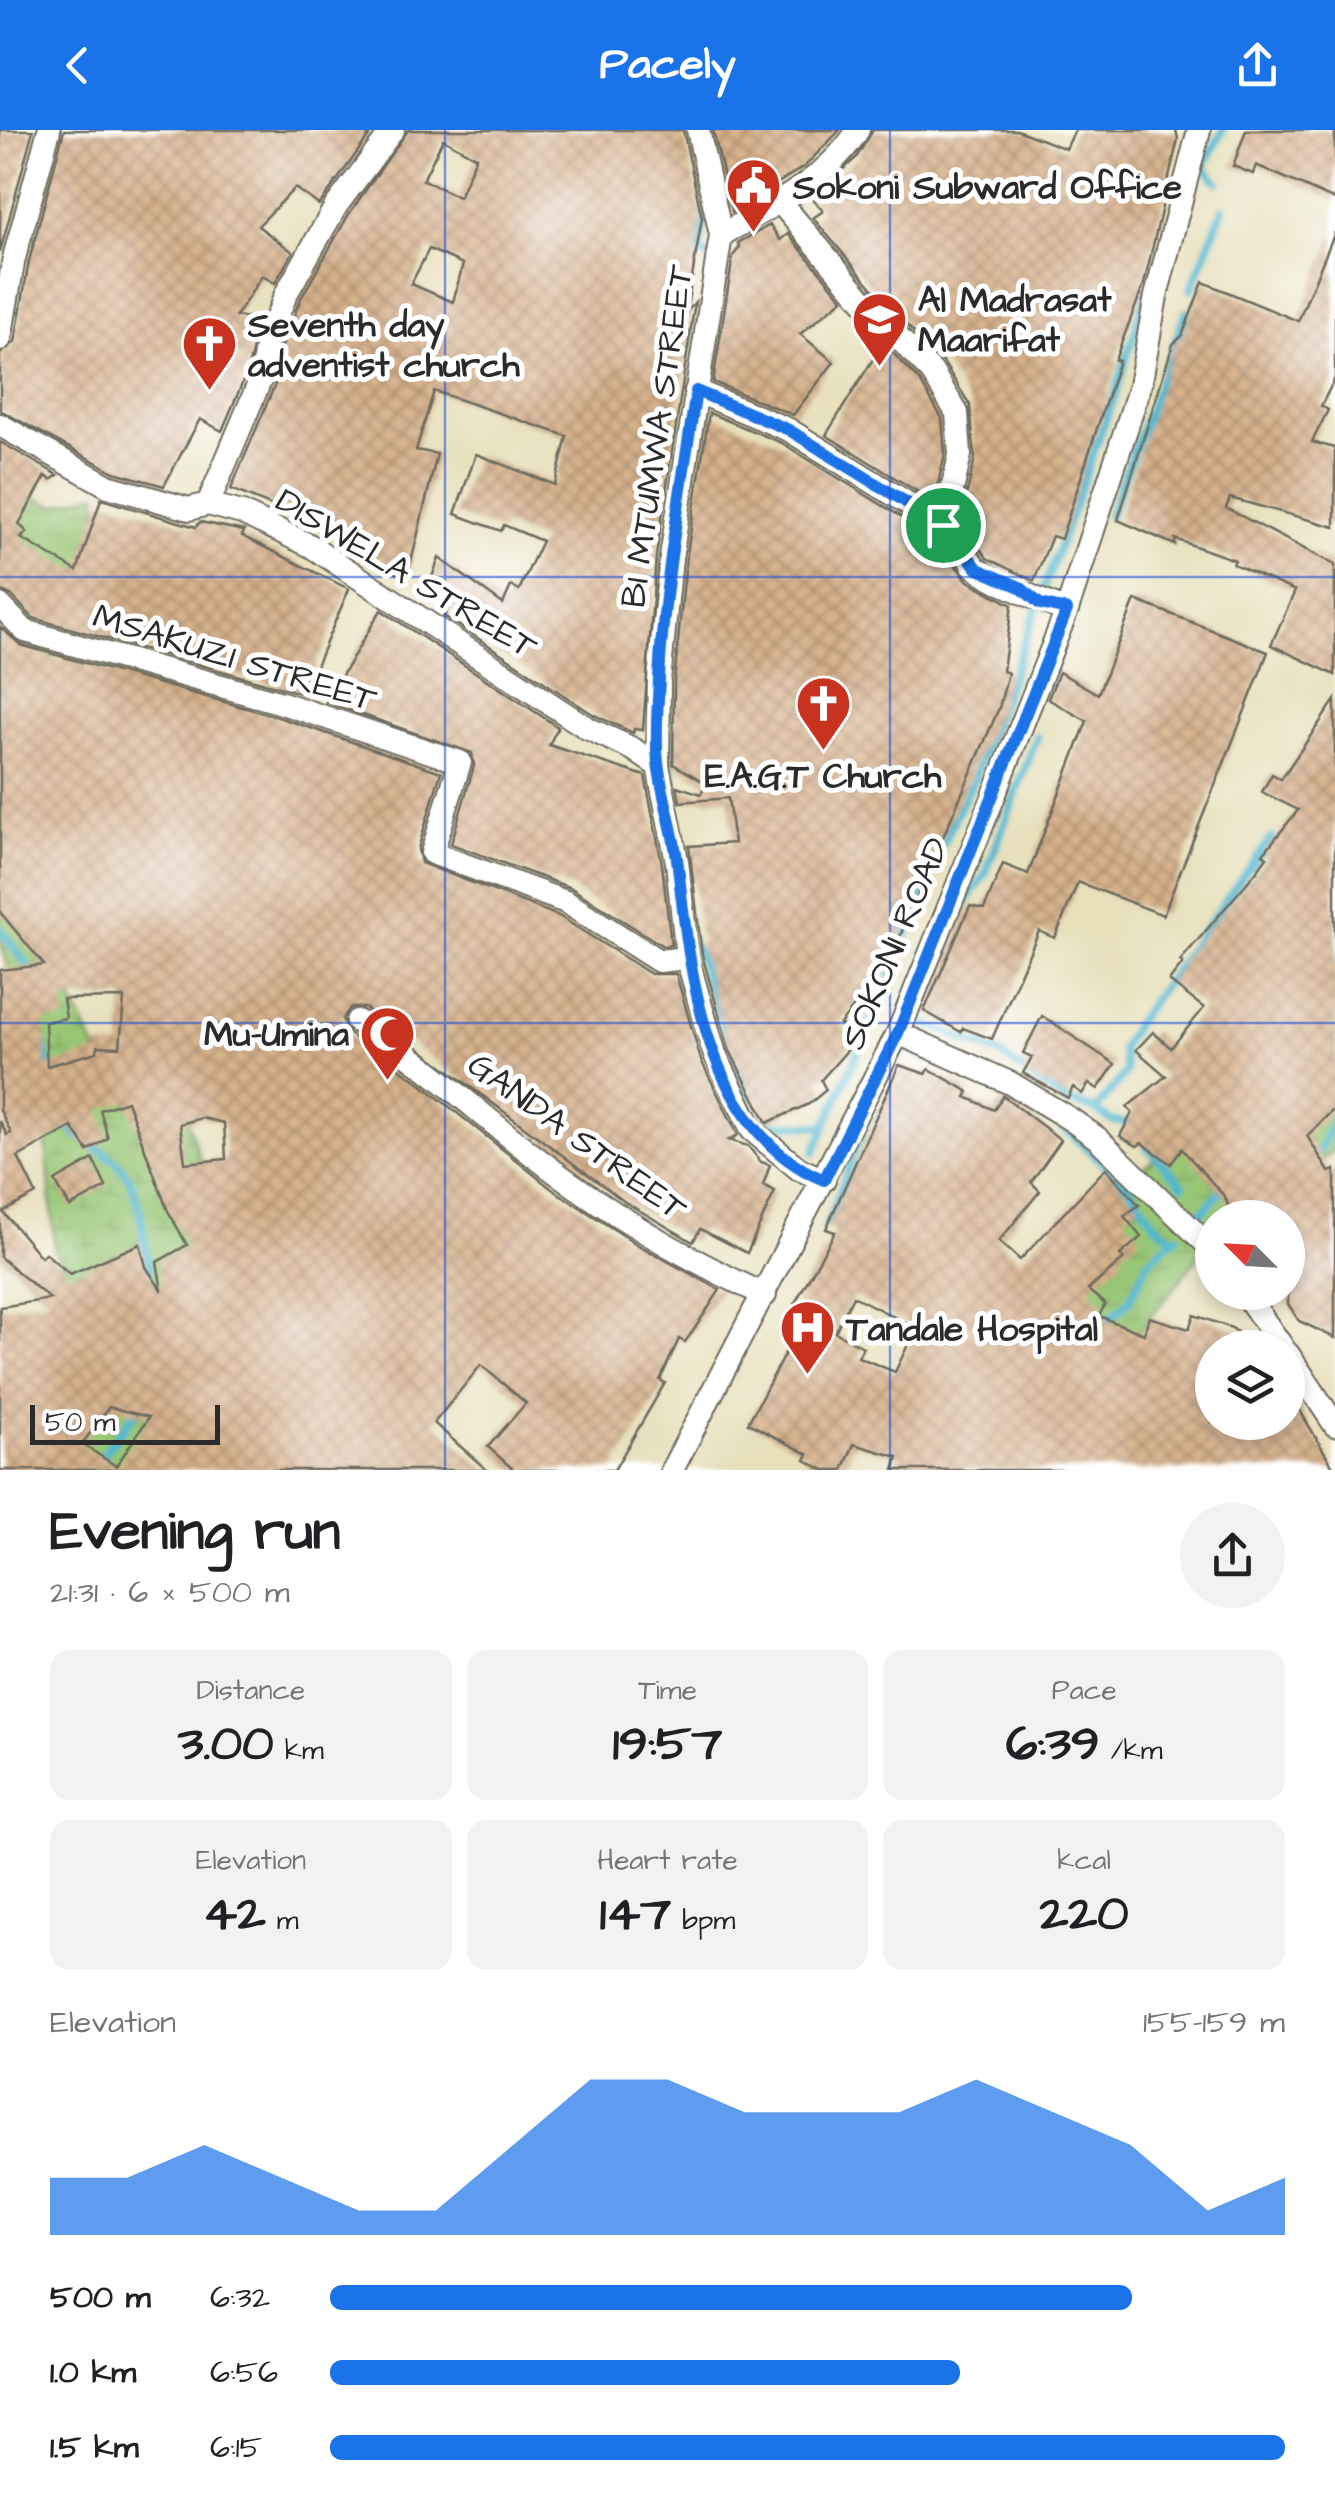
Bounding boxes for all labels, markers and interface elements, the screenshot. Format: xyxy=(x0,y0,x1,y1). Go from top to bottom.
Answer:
text: Pacely xyxy=(599,34,736,96)
icon: back xyxy=(50,38,105,93)
icon: share xyxy=(1230,38,1285,93)
public building icon: Sokoni Subward Office xyxy=(724,156,784,235)
place label: Sokoni Subward Office xyxy=(792,163,1182,212)
street label: BI MTUMWA STREET xyxy=(609,262,706,611)
place label: Al Madrasat Maarifat xyxy=(918,276,1112,365)
school or university icon: Al Madrasat Maarifat xyxy=(849,289,909,368)
place label: Seventh day adventist church xyxy=(247,301,520,390)
church icon: Seventh day adventist church xyxy=(179,314,239,393)
street label: DISWELA STREET xyxy=(266,477,546,672)
pin xyxy=(901,483,986,568)
icon: arrive xyxy=(916,498,971,553)
street label: MSAKUZI STREET xyxy=(87,592,382,725)
church icon: E.A.G.T Church xyxy=(793,674,853,753)
place label: E.A.G.T Church xyxy=(705,752,942,801)
street label: SOKONI ROAD xyxy=(829,830,962,1057)
mosque icon: Mu-Umina xyxy=(358,1003,418,1082)
place label: Mu-Umina xyxy=(204,1010,349,1059)
street label: GANDA STREET xyxy=(457,1041,697,1234)
north arrow xyxy=(1195,1200,1305,1310)
map controls xyxy=(1195,1200,1305,1440)
hospital icon: Tandale Hospital xyxy=(777,1298,837,1377)
place label: Tandale Hospital xyxy=(845,1305,1098,1355)
button: layers xyxy=(1195,1330,1305,1440)
scale bar xyxy=(30,1400,220,1444)
text: 50 m xyxy=(45,1403,116,1442)
text: Evening run xyxy=(50,1494,340,1570)
button: share xyxy=(1180,1503,1285,1608)
text: 21:31 · 6 × 500 m xyxy=(50,1570,290,1615)
text: Distance xyxy=(196,1671,305,1710)
text: Time xyxy=(638,1671,697,1710)
text: Pace xyxy=(1052,1671,1117,1710)
text: 3.00 xyxy=(178,1710,274,1779)
text: 19:57 xyxy=(613,1710,722,1779)
text: 6:39 xyxy=(1006,1710,1099,1779)
text: km xyxy=(274,1731,324,1770)
text: /km xyxy=(1099,1731,1162,1770)
text: Elevation xyxy=(196,1841,306,1880)
text: Heart rate xyxy=(597,1841,738,1880)
text: kcal xyxy=(1057,1841,1111,1880)
text: 42 xyxy=(203,1880,266,1949)
text: 147 xyxy=(600,1880,671,1949)
text: 220 xyxy=(1040,1880,1129,1949)
text: m xyxy=(266,1901,299,1940)
text: bpm xyxy=(671,1901,735,1940)
text: Elevation xyxy=(50,2000,176,2045)
text: 155–159 m xyxy=(1143,2000,1285,2045)
text: 500 m xyxy=(50,2275,151,2320)
text: 6:32 xyxy=(210,2275,270,2320)
text: 1.0 km xyxy=(50,2350,136,2395)
text: 6:56 xyxy=(210,2350,278,2395)
text: 1.5 km xyxy=(50,2425,139,2470)
text: 6:15 xyxy=(210,2425,262,2470)

